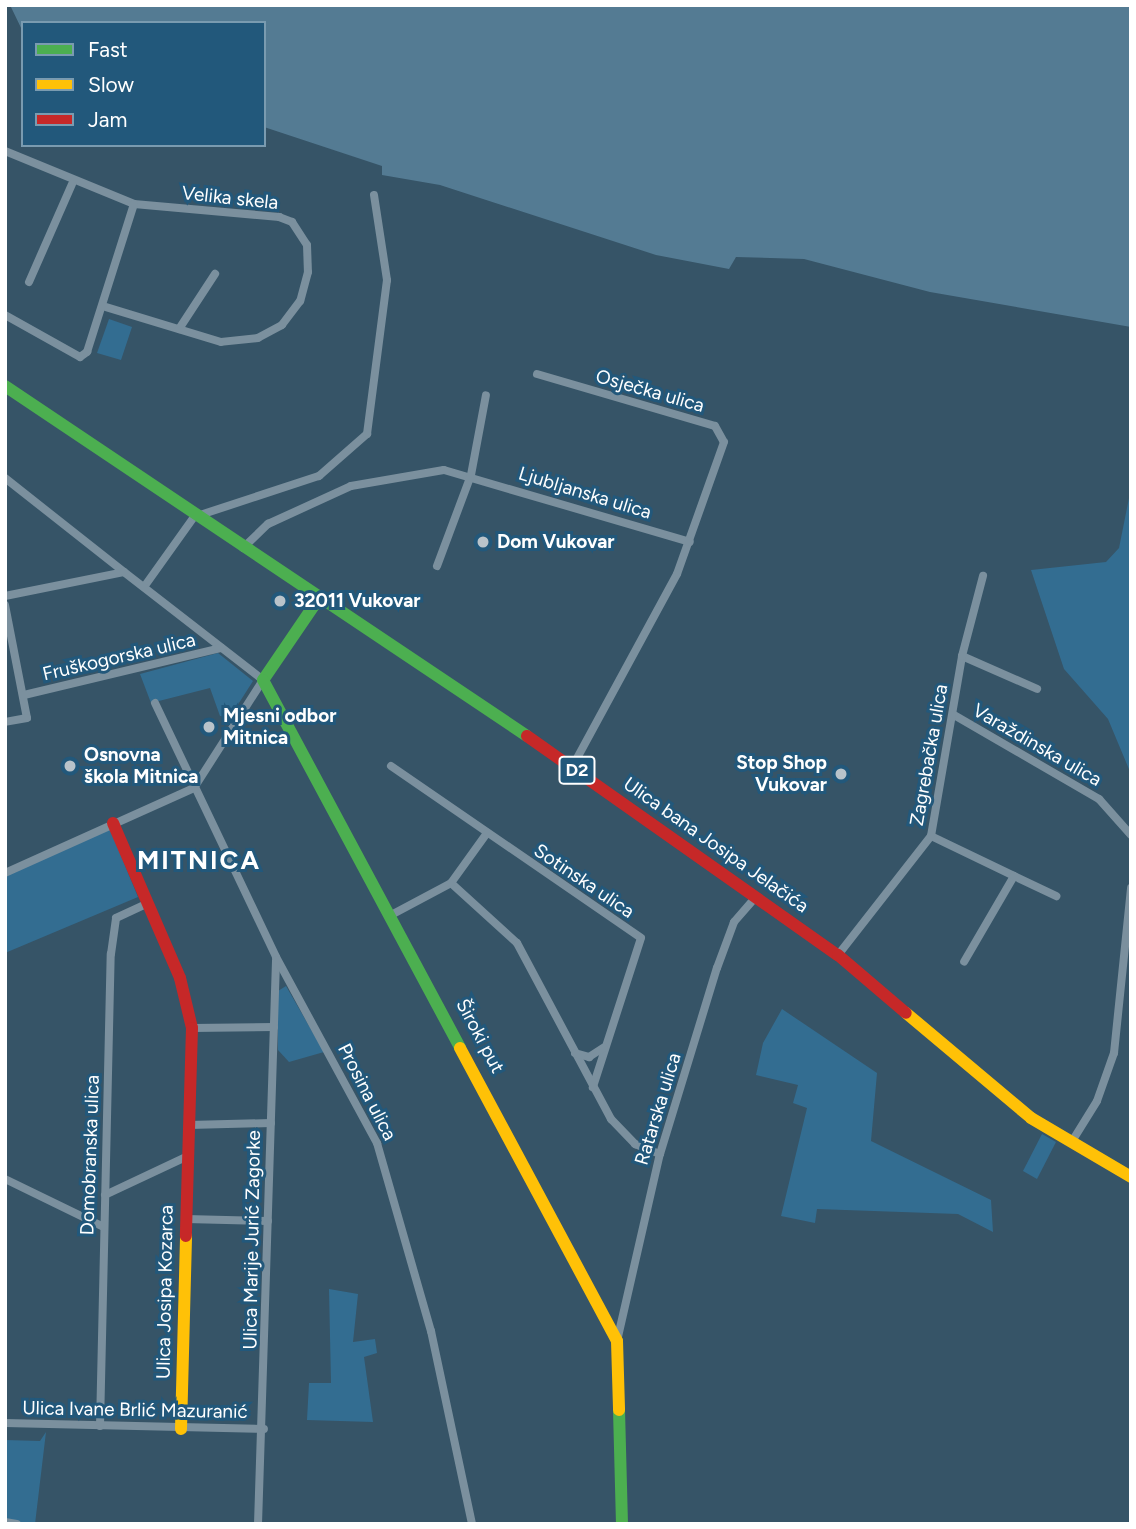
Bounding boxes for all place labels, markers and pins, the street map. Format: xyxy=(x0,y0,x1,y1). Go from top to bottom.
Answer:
place label: Dom Vukovar xyxy=(497,531,615,553)
marker: Dom Vukovar xyxy=(475,534,491,550)
place label: 32011 Vukovar xyxy=(294,590,421,612)
marker: 32011 Vukovar xyxy=(272,593,288,609)
place label: Mjesni odbor Mitnica xyxy=(223,705,336,749)
marker: Mjesni odbor Mitnica xyxy=(201,719,217,735)
place label: Osnovna škola Mitnica xyxy=(84,744,198,788)
place label: Stop Shop Vukovar xyxy=(736,752,827,796)
marker: Osnovna škola Mitnica xyxy=(62,758,78,774)
marker: Stop Shop Vukovar xyxy=(833,766,849,782)

